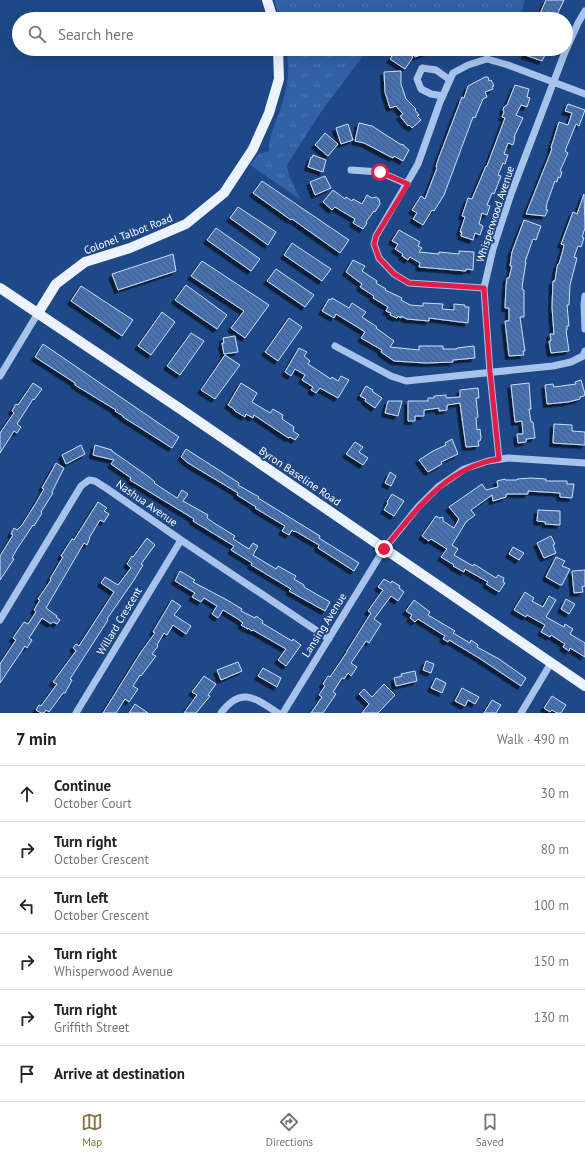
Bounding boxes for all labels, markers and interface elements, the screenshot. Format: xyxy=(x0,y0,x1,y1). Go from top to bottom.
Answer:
search box xyxy=(12,12,573,56)
icon: search xyxy=(26,23,48,45)
text: Search here xyxy=(58,25,134,44)
route start xyxy=(371,163,389,181)
street label: Whisperwood Avenue xyxy=(473,164,517,264)
street label: Colonel Talbot Road xyxy=(82,211,174,257)
street label: Byron Baseline Road xyxy=(256,443,344,509)
street label: Nashua Avenue xyxy=(114,477,181,530)
route end xyxy=(375,540,393,558)
street label: Willard Crescent xyxy=(93,584,145,657)
street label: Lansing Avenue xyxy=(299,590,350,660)
text: 7 min xyxy=(16,728,57,750)
text: Walk · 490 m xyxy=(497,731,569,748)
text: Continue xyxy=(54,776,111,795)
icon: ahead xyxy=(16,783,38,805)
text: 30 m xyxy=(541,785,569,802)
text: October Court xyxy=(54,795,132,812)
text: Turn right xyxy=(54,832,117,851)
icon: right xyxy=(16,839,38,861)
text: 80 m xyxy=(541,841,569,858)
text: October Crescent xyxy=(54,851,149,868)
text: Turn left xyxy=(54,888,108,907)
icon: left xyxy=(16,895,38,917)
text: 100 m xyxy=(534,897,569,914)
text: October Crescent xyxy=(54,907,149,924)
text: Turn right xyxy=(54,944,117,963)
icon: right xyxy=(16,951,38,973)
text: 150 m xyxy=(534,953,569,970)
text: Whisperwood Avenue xyxy=(54,963,173,980)
text: Turn right xyxy=(54,1000,117,1019)
icon: right xyxy=(16,1007,38,1029)
text: 130 m xyxy=(534,1009,569,1026)
text: Griffith Street xyxy=(54,1019,129,1036)
icon: arrive xyxy=(16,1063,38,1085)
text: Arrive at destination xyxy=(54,1064,185,1083)
tab: Map xyxy=(81,1111,103,1149)
tab: Directions xyxy=(266,1111,313,1149)
tab: Saved xyxy=(476,1111,504,1149)

